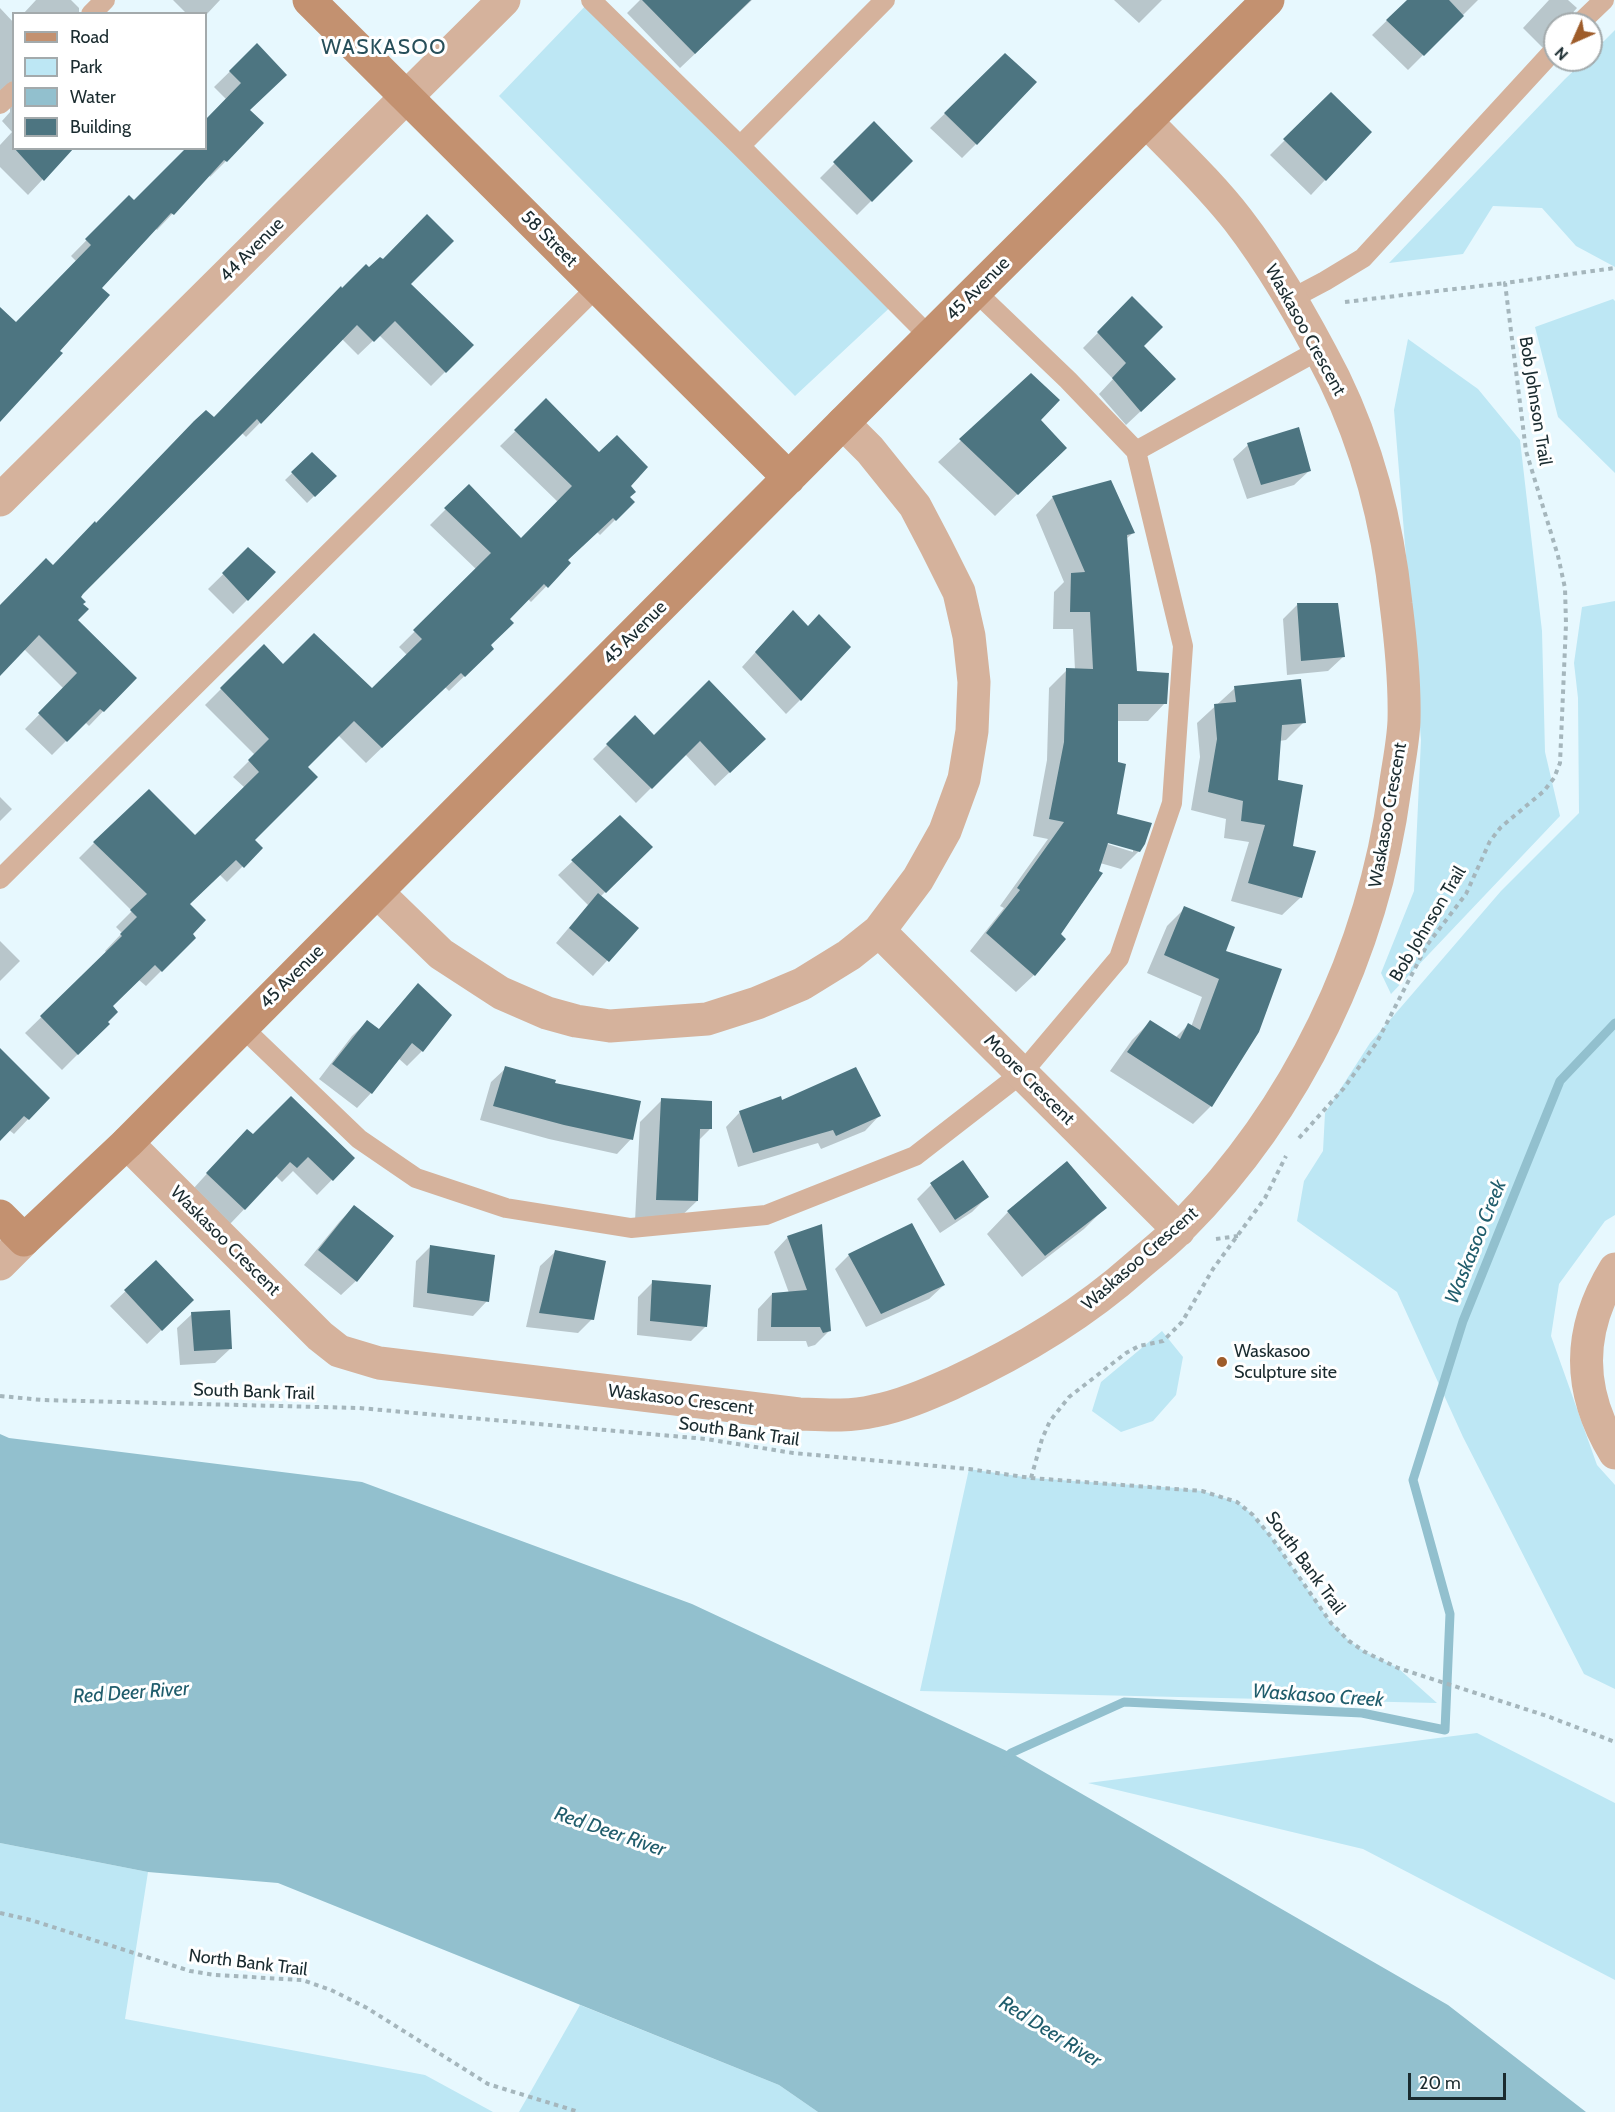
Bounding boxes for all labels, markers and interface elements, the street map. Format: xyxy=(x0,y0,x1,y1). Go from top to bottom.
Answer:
legend xyxy=(12,12,207,150)
north arrow xyxy=(1543,12,1603,72)
text: Road xyxy=(70,26,109,48)
district label: WASKASOO xyxy=(321,35,447,61)
text: N xyxy=(1551,43,1572,64)
text: Park xyxy=(70,56,102,78)
text: Water xyxy=(70,86,116,108)
text: Building xyxy=(70,116,131,138)
street label: 58 Street xyxy=(516,206,582,272)
street label: 44 Avenue xyxy=(215,213,289,287)
street label: 45 Avenue xyxy=(942,253,1014,325)
street label: Waskasoo Crescent xyxy=(1260,261,1350,399)
street label: Bob Johnson Trail xyxy=(1514,335,1556,467)
street label: 45 Avenue xyxy=(599,597,671,669)
street label: Waskasoo Crescent xyxy=(1365,741,1411,889)
street label: Bob Johnson Trail xyxy=(1385,863,1471,985)
street label: 45 Avenue xyxy=(256,941,328,1013)
street label: Moore Crescent xyxy=(979,1030,1079,1130)
water label: Waskasoo Creek xyxy=(1440,1176,1512,1308)
street label: Waskasoo Crescent xyxy=(166,1182,284,1300)
street label: Waskasoo Crescent xyxy=(1078,1203,1202,1315)
place label: Waskasoo Sculpture site xyxy=(1234,1341,1337,1384)
marker: Waskasoo Sculpture site xyxy=(1215,1355,1229,1369)
street label: South Bank Trail xyxy=(193,1379,315,1405)
street label: Waskasoo Crescent xyxy=(607,1380,755,1420)
street label: South Bank Trail xyxy=(677,1413,801,1451)
street label: South Bank Trail xyxy=(1261,1507,1349,1619)
water label: Red Deer River xyxy=(72,1677,190,1709)
water label: Waskasoo Creek xyxy=(1252,1679,1384,1713)
water label: Red Deer River xyxy=(551,1802,669,1862)
street label: North Bank Trail xyxy=(187,1945,309,1981)
water label: Red Deer River xyxy=(994,1991,1106,2073)
scale bar xyxy=(1411,2061,1508,2099)
text: 20 m xyxy=(1419,2072,1461,2094)

